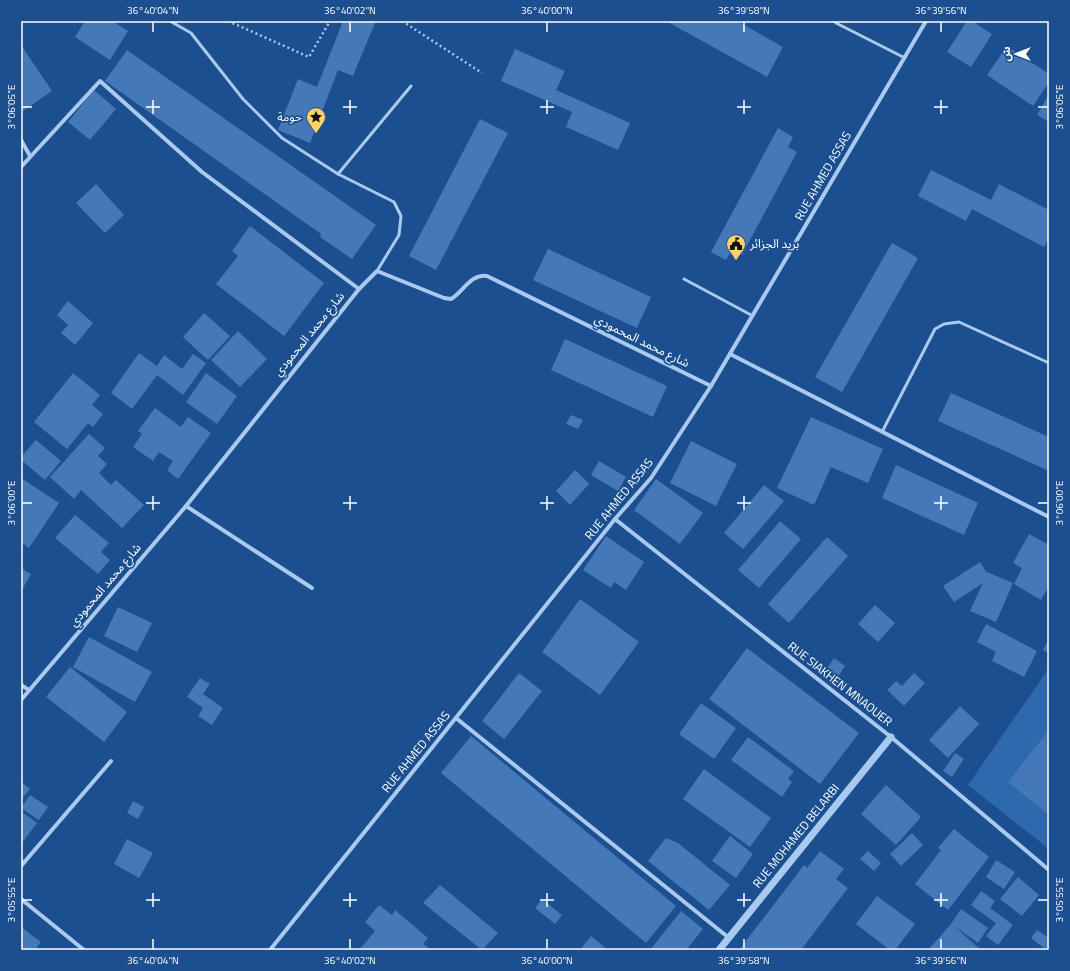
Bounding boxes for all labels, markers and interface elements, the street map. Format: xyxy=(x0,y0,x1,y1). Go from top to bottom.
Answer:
text: 36°40'04"N xyxy=(127,3,179,18)
text: 36°40'02"N xyxy=(324,3,376,18)
text: 36°40'00"N xyxy=(521,3,573,18)
text: 36°39'58"N xyxy=(718,3,770,18)
text: 36°39'56"N xyxy=(915,3,967,18)
north arrow xyxy=(996,34,1036,74)
text: ش xyxy=(998,46,1014,62)
text: 3°06'05"E xyxy=(4,84,19,129)
text: 3°06'05"E xyxy=(1052,84,1067,129)
place icon: حومة xyxy=(305,106,327,134)
place label: حومة xyxy=(277,107,302,126)
street label: RUE AHMED ASSAS xyxy=(789,128,856,224)
public building icon: بريد الجزائر xyxy=(725,233,747,261)
place label: بريد الجزائر xyxy=(749,234,799,253)
street label: شارع محمد المحمودي xyxy=(269,287,349,381)
street label: شارع محمد المحمودي xyxy=(591,309,693,373)
street label: RUE AHMED ASSAS xyxy=(580,454,658,544)
text: 3°06'00"E xyxy=(4,480,19,525)
text: 3°06'00"E xyxy=(1052,480,1067,525)
street label: شارع محمد المحمودي xyxy=(64,539,146,631)
street label: RUE SIAKHEN MNAOUER xyxy=(784,637,897,731)
street label: RUE AHMED ASSAS xyxy=(377,707,455,797)
street label: RUE MOHAMED BELARBI xyxy=(748,779,844,892)
text: 3°05'55"E xyxy=(4,877,19,922)
text: 3°05'55"E xyxy=(1052,877,1067,922)
text: 36°40'04"N xyxy=(127,953,179,968)
text: 36°40'02"N xyxy=(324,953,376,968)
text: 36°40'00"N xyxy=(521,953,573,968)
text: 36°39'58"N xyxy=(718,953,770,968)
text: 36°39'56"N xyxy=(915,953,967,968)

